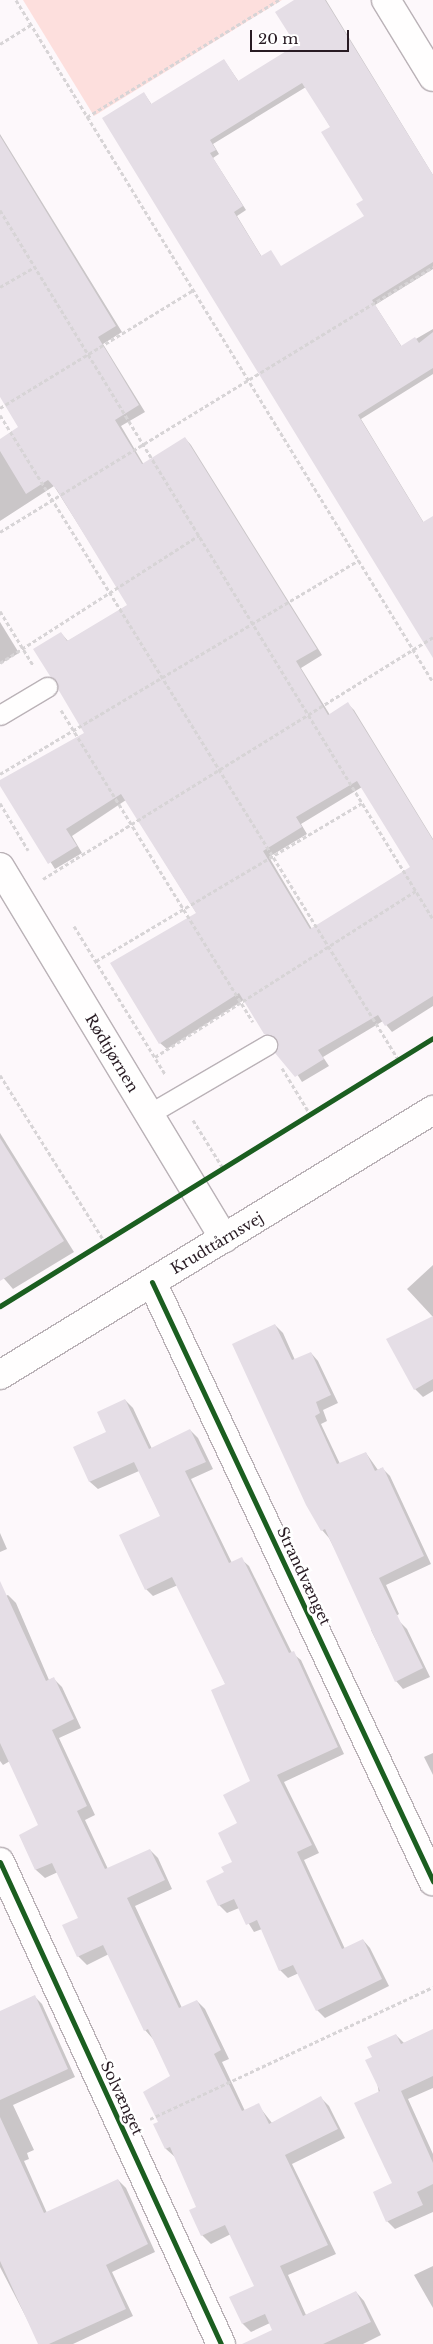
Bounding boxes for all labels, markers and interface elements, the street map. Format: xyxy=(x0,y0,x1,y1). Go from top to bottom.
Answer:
scale bar xyxy=(253,20,352,52)
text: 20 m xyxy=(258,29,298,48)
street label: Rødtjørnen xyxy=(82,1011,142,1095)
street label: Krudttårnsvej xyxy=(167,1208,267,1278)
street label: Strandvænget xyxy=(273,1524,335,1628)
street label: Solvænget xyxy=(97,2058,147,2138)

